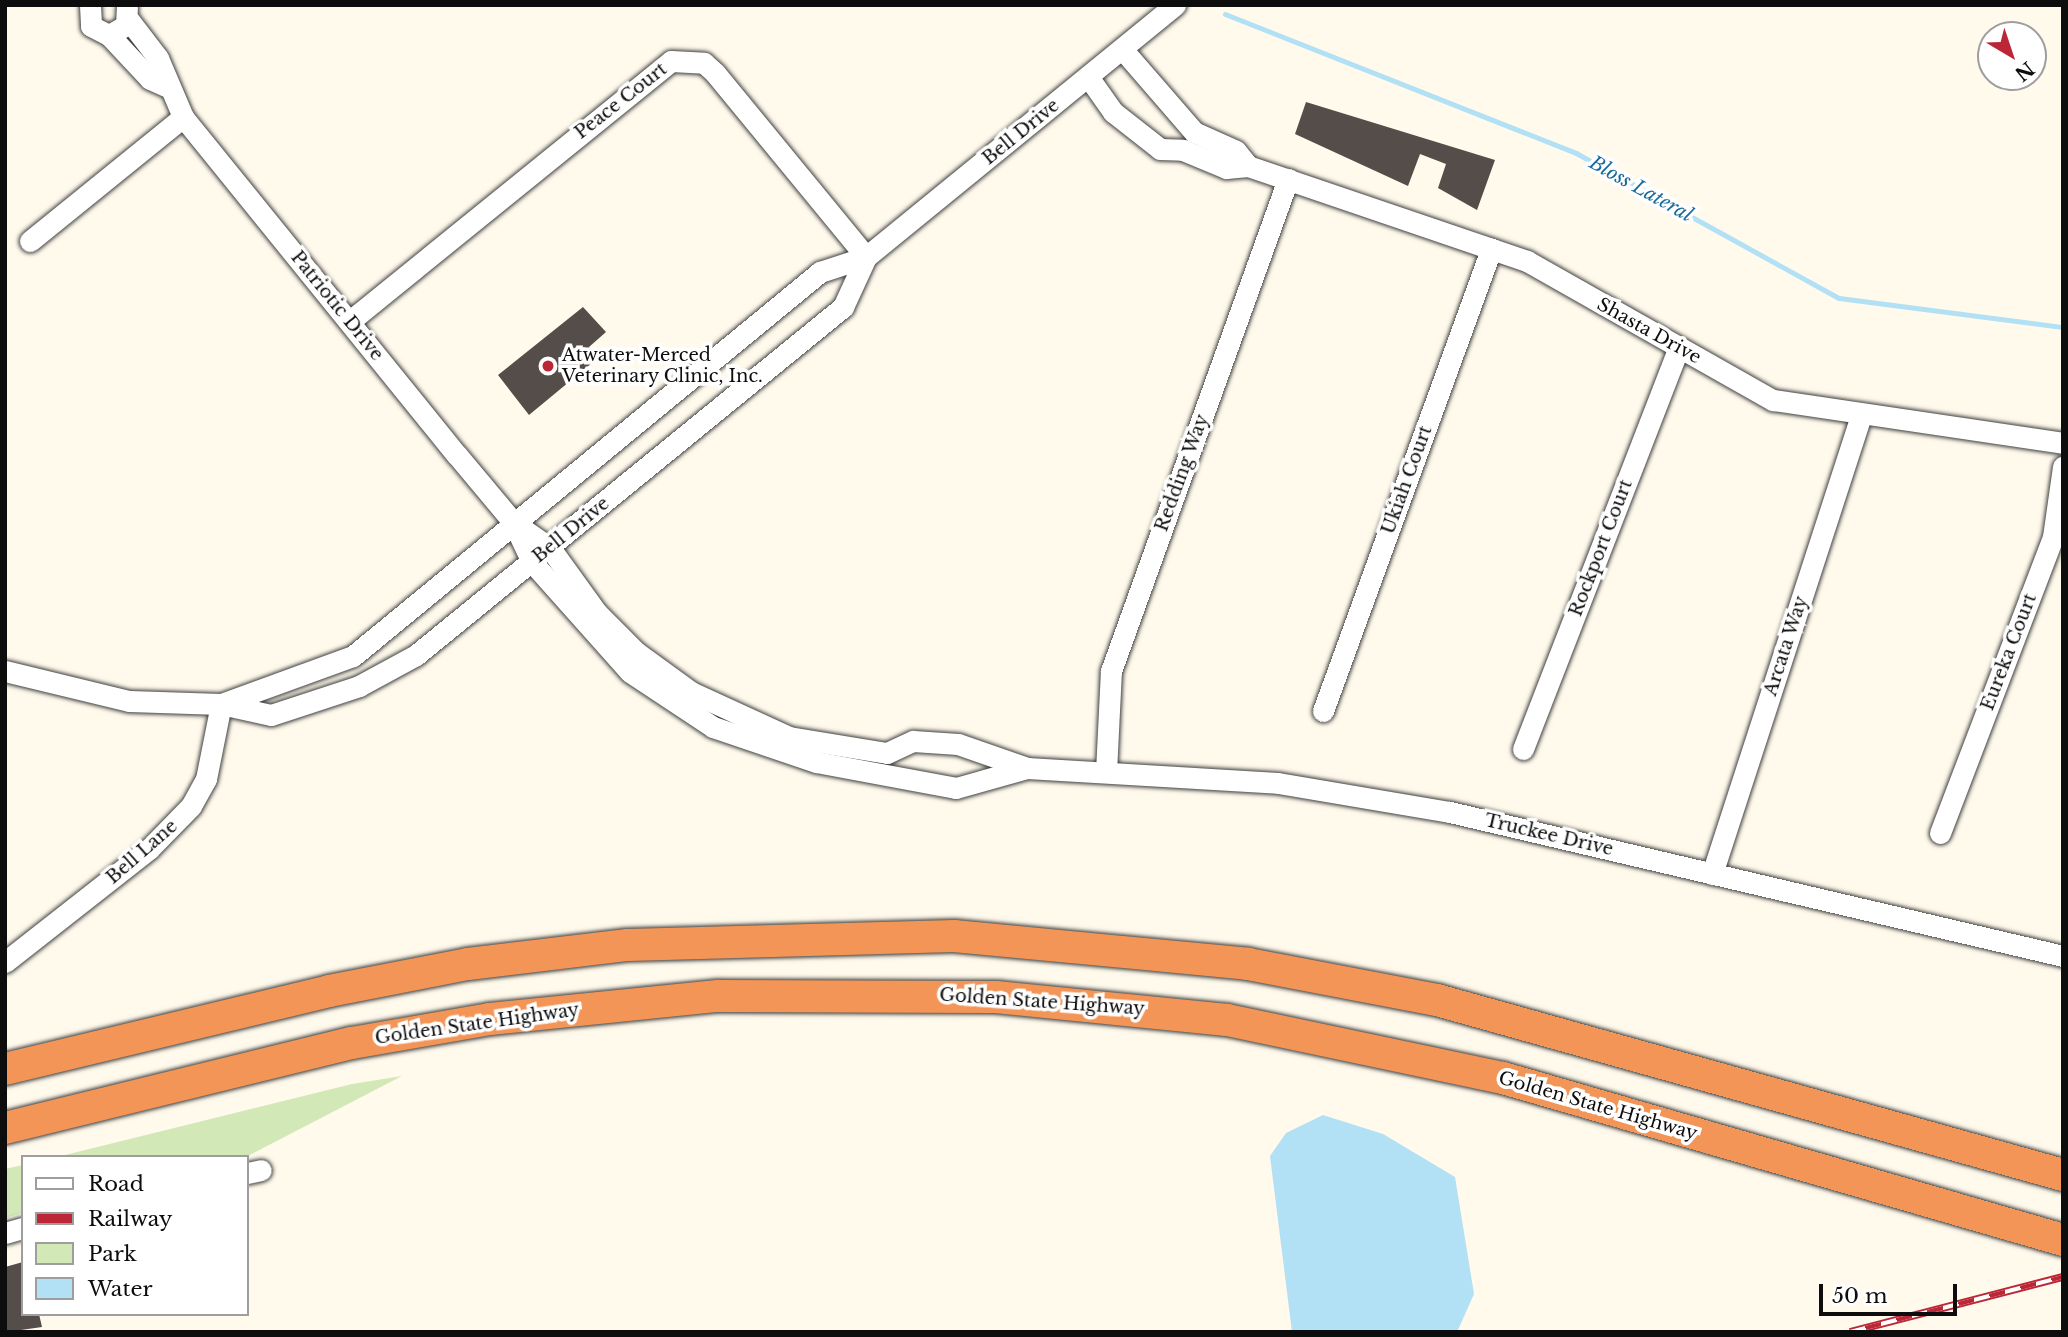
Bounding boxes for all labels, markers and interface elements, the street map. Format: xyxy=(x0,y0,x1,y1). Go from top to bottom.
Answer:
north arrow xyxy=(1977,21,2047,91)
text: N xyxy=(2010,57,2038,86)
street label: Peace Court xyxy=(571,58,671,144)
street label: Bell Drive xyxy=(978,95,1064,169)
water label: Bloss Lateral xyxy=(1585,151,1697,227)
street label: Patriotic Drive xyxy=(286,247,388,365)
street label: Shasta Drive xyxy=(1593,294,1705,368)
place label: Atwater-Merced Veterinary Clinic, Inc. xyxy=(562,345,763,388)
marker: Atwater-Merced Veterinary Clinic, Inc. xyxy=(540,358,556,374)
street label: Redding Way xyxy=(1151,411,1213,535)
street label: Ukiah Court xyxy=(1377,423,1437,537)
street label: Rockport Court xyxy=(1565,477,1637,619)
street label: Bell Drive xyxy=(528,493,614,567)
street label: Eureka Court xyxy=(1977,590,2041,714)
street label: Arcata Way xyxy=(1760,593,1812,699)
street label: Truckee Drive xyxy=(1483,810,1615,860)
street label: Bell Lane xyxy=(102,815,182,889)
street label: Golden State Highway xyxy=(939,984,1145,1020)
street label: Golden State Highway xyxy=(374,999,580,1049)
street label: Golden State Highway xyxy=(1496,1067,1700,1145)
legend xyxy=(21,1155,248,1316)
text: Road xyxy=(88,1171,144,1197)
text: Railway xyxy=(88,1206,172,1232)
text: Park xyxy=(88,1241,137,1267)
scale bar xyxy=(1823,1270,1961,1314)
text: Water xyxy=(88,1276,152,1302)
text: 50 m xyxy=(1832,1283,1887,1309)

